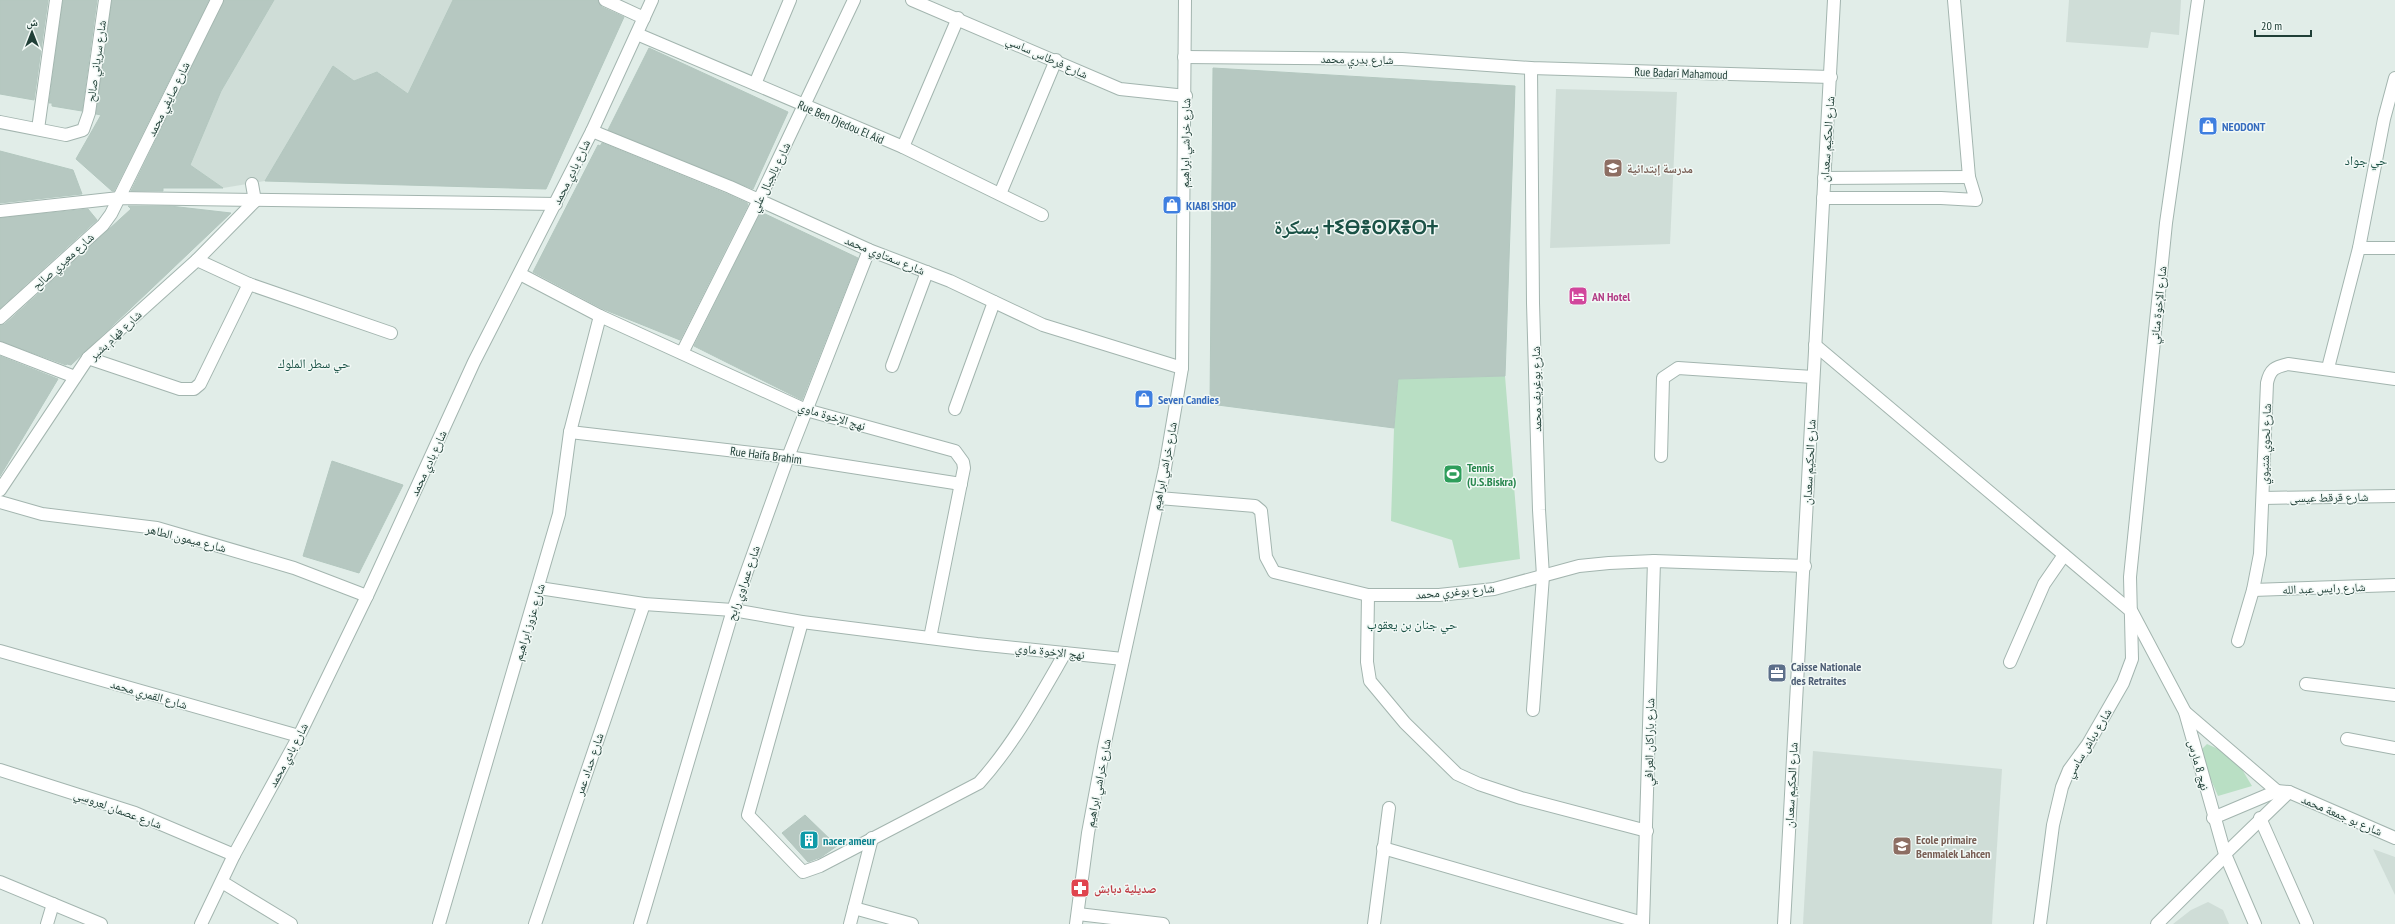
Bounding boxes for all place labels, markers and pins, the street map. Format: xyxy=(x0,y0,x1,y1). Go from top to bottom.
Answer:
shop icon: NEODONT xyxy=(2197,115,2219,137)
place label: NEODONT xyxy=(2222,119,2266,134)
school or university icon: مدرسة إبتدائية xyxy=(1602,157,1624,179)
place label: مدرسة إبتدائية xyxy=(1627,161,1693,176)
shop icon: KIABI SHOP xyxy=(1161,194,1183,216)
place label: KIABI SHOP xyxy=(1186,198,1237,213)
hotel icon: AN Hotel xyxy=(1567,285,1589,307)
place label: AN Hotel xyxy=(1591,289,1630,304)
shop icon: Seven Candies xyxy=(1133,388,1155,410)
place label: Seven Candies xyxy=(1158,392,1219,407)
place label: Tennis (U.S.Biskra) xyxy=(1467,460,1516,489)
sports icon: Tennis (U.S.Biskra) xyxy=(1442,463,1464,485)
place label: Caisse Nationale des Retraites xyxy=(1791,659,1861,688)
office icon: Caisse Nationale des Retraites xyxy=(1766,662,1788,684)
building icon: nacer ameur xyxy=(798,829,820,851)
place label: Ecole primaire Benmalek Lahcen xyxy=(1916,832,1990,861)
place label: nacer ameur xyxy=(823,833,876,848)
school or university icon: Ecole primaire Benmalek Lahcen xyxy=(1891,835,1913,857)
pharmacy icon: صديلية دبابش xyxy=(1069,877,1091,899)
place label: صديلية دبابش xyxy=(1094,881,1157,897)

